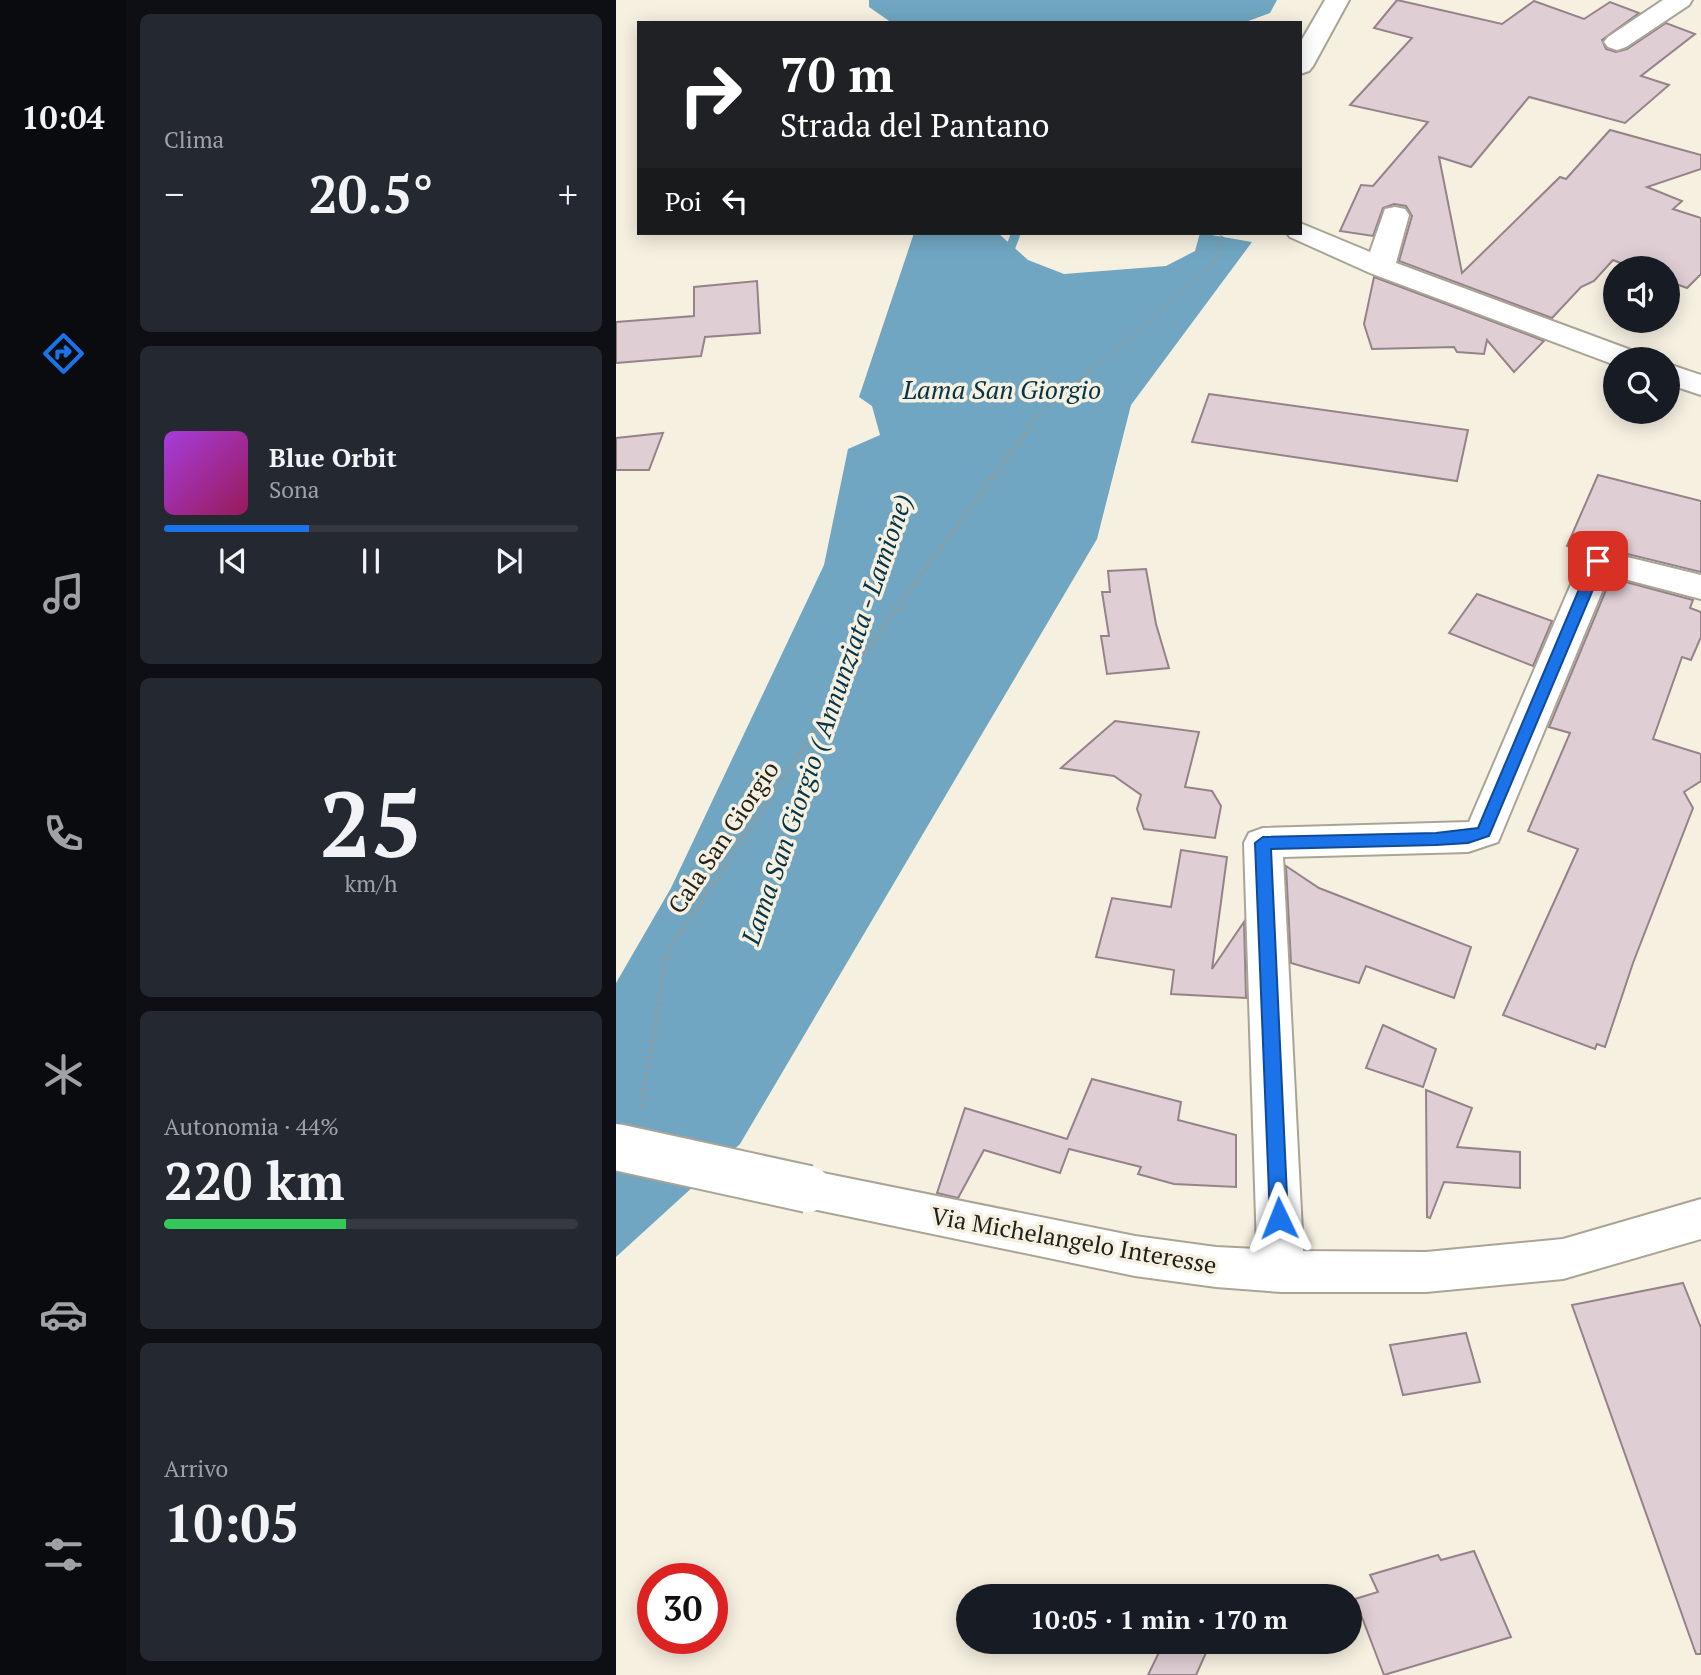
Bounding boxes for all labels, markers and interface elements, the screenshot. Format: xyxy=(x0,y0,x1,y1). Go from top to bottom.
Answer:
text: 70 m xyxy=(780,41,894,106)
icon: right xyxy=(665,49,756,140)
text: 10:04 xyxy=(21,96,105,138)
text: Strada del Pantano xyxy=(780,104,1049,146)
text: Clima xyxy=(164,124,224,155)
text: 20.5° xyxy=(308,159,434,228)
text: − xyxy=(164,169,184,219)
text: + xyxy=(558,169,578,219)
icon: left xyxy=(716,182,754,220)
text: Poi xyxy=(665,184,702,218)
map controls xyxy=(1603,256,1680,424)
button: sound xyxy=(1603,256,1680,333)
icon: directions xyxy=(39,329,88,378)
button: search xyxy=(1603,347,1680,424)
water label: Lama San Giorgio xyxy=(902,372,1101,406)
text: Blue Orbit xyxy=(269,440,397,474)
text: Sona xyxy=(269,474,319,505)
water label: Lama San Giorgio ( Annunziata - Lamione) xyxy=(732,489,919,950)
pin xyxy=(1568,531,1628,591)
icon: previous xyxy=(214,542,252,580)
icon: pause xyxy=(352,542,390,580)
icon: next xyxy=(490,542,528,580)
icon: arrive xyxy=(1579,542,1617,580)
icon: music xyxy=(39,569,88,618)
street label: Cala San Giorgio xyxy=(660,755,786,919)
text: 25 xyxy=(320,762,422,883)
icon: phone xyxy=(39,809,88,858)
text: km/h xyxy=(344,868,398,899)
icon: climate xyxy=(39,1050,88,1099)
text: Autonomia · 44% xyxy=(164,1111,339,1142)
text: 220 km xyxy=(164,1146,345,1215)
position arrow xyxy=(1242,1181,1316,1255)
street label: Via Michelangelo Interesse xyxy=(929,1199,1219,1281)
icon: car xyxy=(39,1290,88,1339)
text: Arrivo xyxy=(164,1453,228,1484)
text: 10:05 xyxy=(164,1488,299,1557)
icon: filters xyxy=(39,1530,88,1579)
speed limit sign: 30 xyxy=(637,1563,728,1654)
text: 10:05 · 1 min · 170 m xyxy=(1030,1602,1288,1636)

